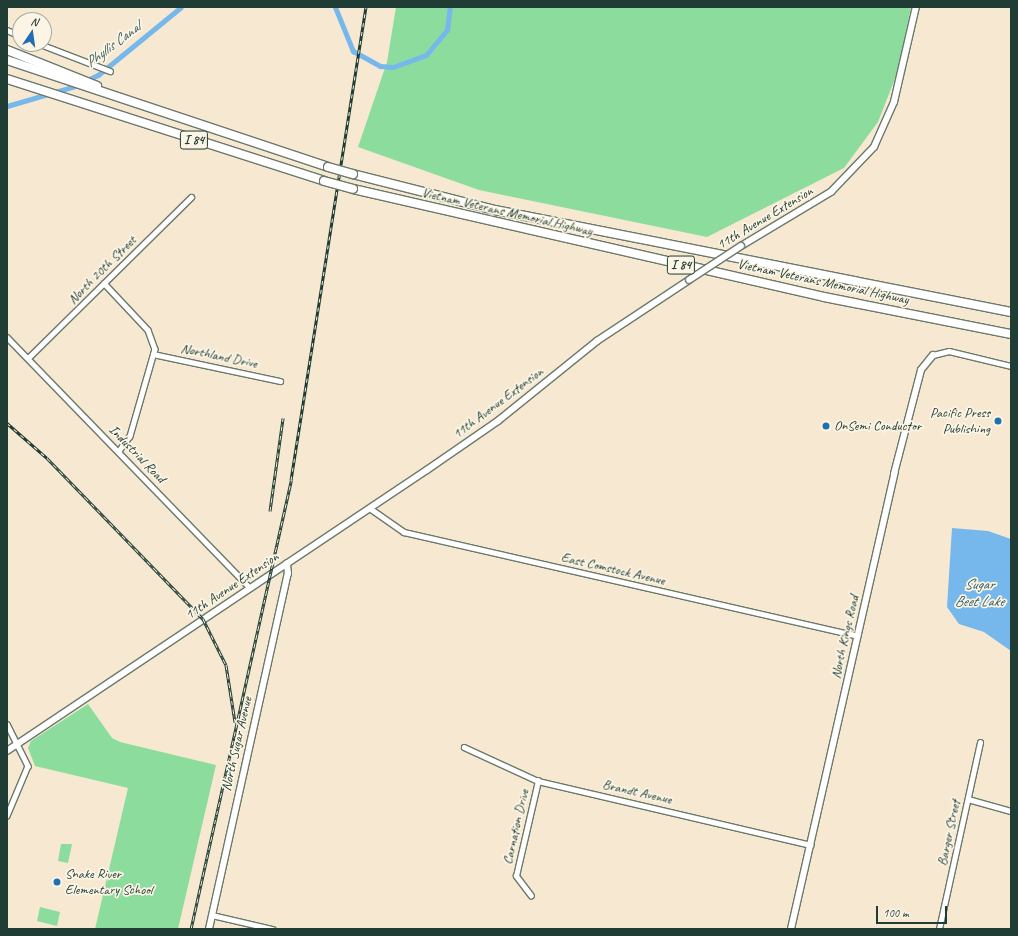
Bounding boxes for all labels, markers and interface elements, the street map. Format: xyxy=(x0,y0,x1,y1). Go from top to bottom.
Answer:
north arrow xyxy=(12,12,52,52)
text: N xyxy=(30,14,39,29)
water label: Phyllis Canal xyxy=(82,18,144,72)
road number: I 84 xyxy=(179,129,209,151)
street label: 11th Avenue Extension xyxy=(714,183,816,253)
street label: Vietnam Veterans Memorial Highway xyxy=(420,184,594,240)
street label: North 20th Street xyxy=(64,232,140,308)
road number: I 84 xyxy=(666,254,696,276)
street label: Vietnam Veterans Memorial Highway xyxy=(736,256,910,308)
street label: Northland Drive xyxy=(179,340,259,372)
street label: 11th Avenue Extension xyxy=(449,363,547,443)
place label: Pacific Press Publishing xyxy=(930,405,990,438)
marker: Pacific Press Publishing xyxy=(993,416,1003,426)
place label: OnSemi Conductor xyxy=(834,418,921,434)
street label: Industrial Road xyxy=(105,421,169,487)
marker: OnSemi Conductor xyxy=(821,421,831,431)
street label: 11th Avenue Extension xyxy=(182,549,282,623)
street label: East Comstock Avenue xyxy=(560,549,666,589)
water label: Sugar Beet Lake xyxy=(954,575,1004,610)
street label: North Kings Road xyxy=(827,594,863,680)
street label: North Sugar Avenue xyxy=(218,696,256,792)
street label: Brandt Avenue xyxy=(601,776,673,808)
street label: Carnation Drive xyxy=(499,788,533,866)
street label: Barger Street xyxy=(934,799,964,867)
place label: Snake River Elementary School xyxy=(65,866,152,898)
marker: Snake River Elementary School xyxy=(52,877,62,887)
scale bar xyxy=(878,898,949,924)
text: 100 m xyxy=(883,905,909,921)

